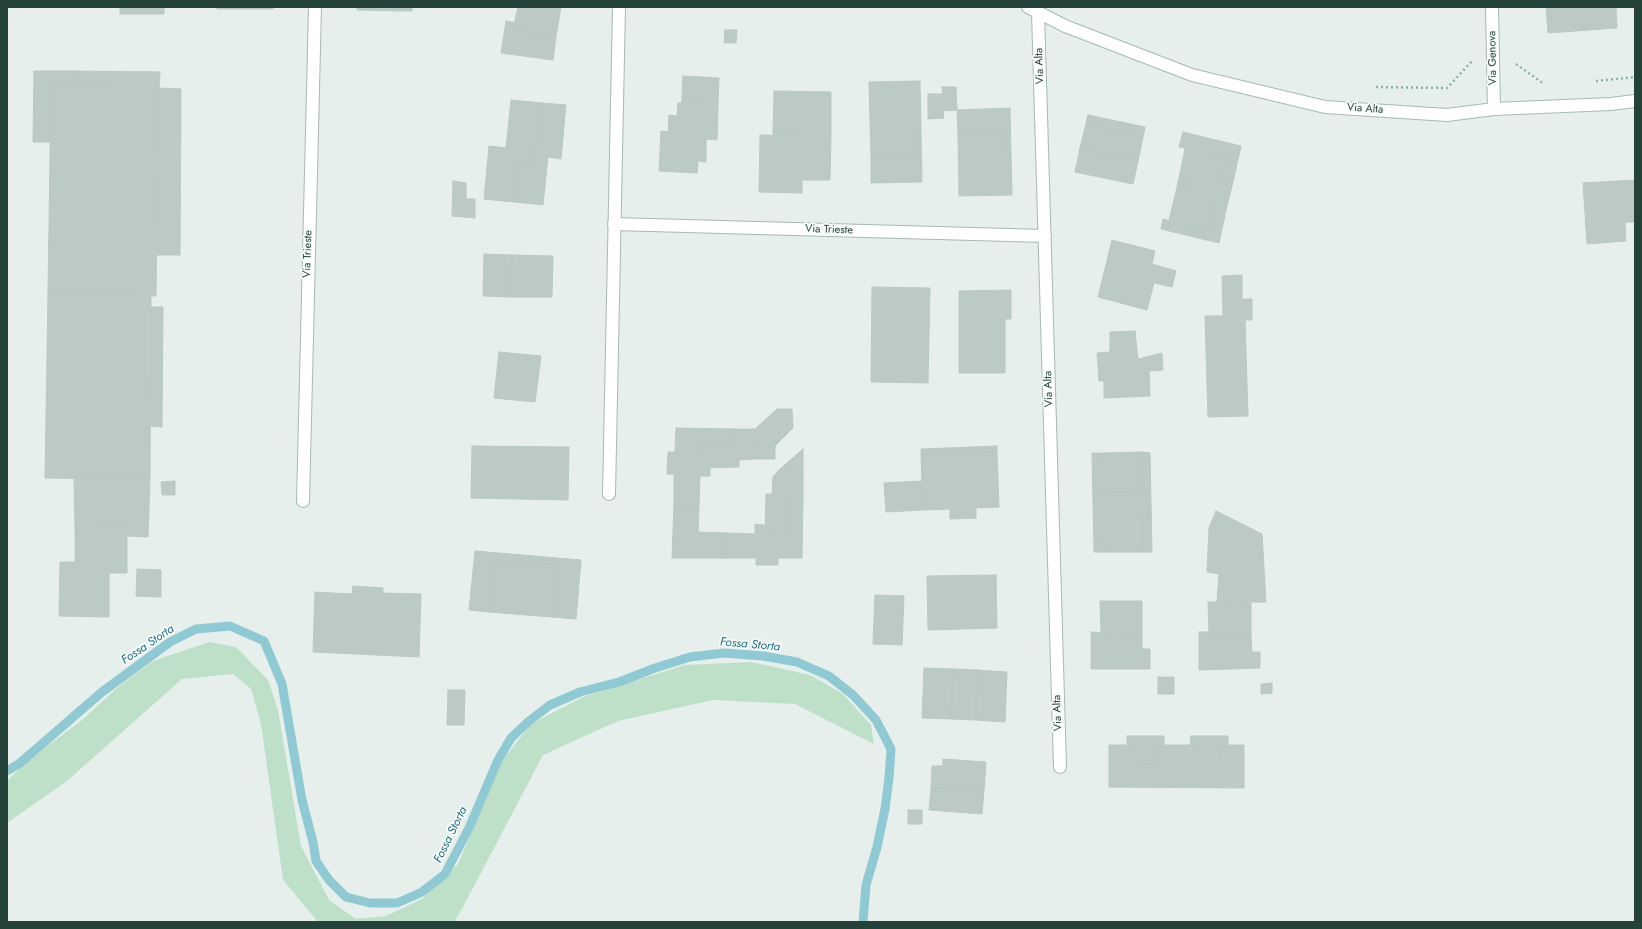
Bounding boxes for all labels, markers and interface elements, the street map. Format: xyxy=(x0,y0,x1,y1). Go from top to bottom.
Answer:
street label: Via Genova xyxy=(1486,31,1500,85)
street label: Via Alta xyxy=(1033,48,1047,84)
street label: Via Alta xyxy=(1346,101,1384,117)
street label: Via Trieste xyxy=(805,223,853,237)
street label: Via Trieste xyxy=(301,230,315,278)
street label: Via Alta xyxy=(1042,371,1056,407)
water label: Fossa Storta xyxy=(119,622,177,668)
water label: Fossa Storta xyxy=(719,635,781,655)
street label: Via Alta xyxy=(1051,695,1065,731)
water label: Fossa Storta xyxy=(431,805,471,865)

